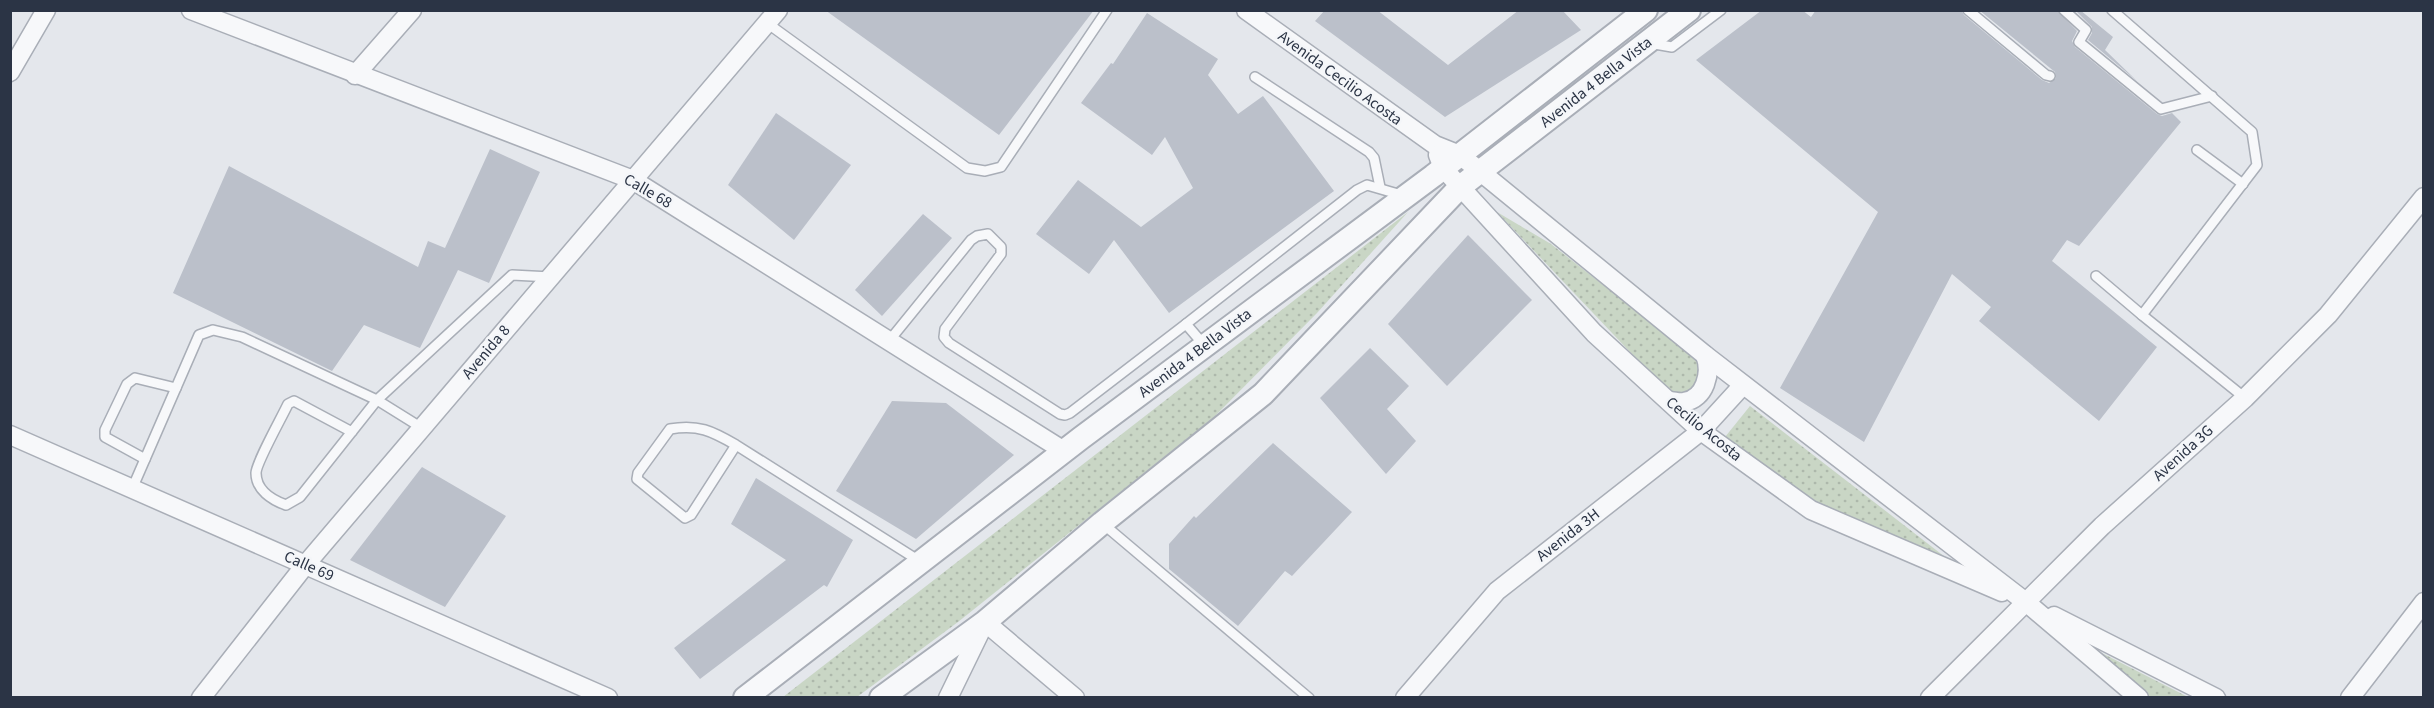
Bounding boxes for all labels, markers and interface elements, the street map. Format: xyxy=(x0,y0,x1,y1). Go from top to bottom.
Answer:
street label: Avenida Cecilio Acosta xyxy=(1273,25,1407,131)
street label: Avenida 4 Bella Vista xyxy=(1535,31,1657,133)
street label: Calle 68 xyxy=(620,168,676,214)
street label: Avenida 4 Bella Vista xyxy=(1134,303,1256,403)
street label: Avenida 8 xyxy=(457,320,515,384)
street label: Cecilio Acosta xyxy=(1661,392,1747,466)
street label: Avenida 3G xyxy=(2148,420,2218,486)
street label: Avenida 3H xyxy=(1532,503,1604,567)
street label: Calle 69 xyxy=(281,545,337,587)

